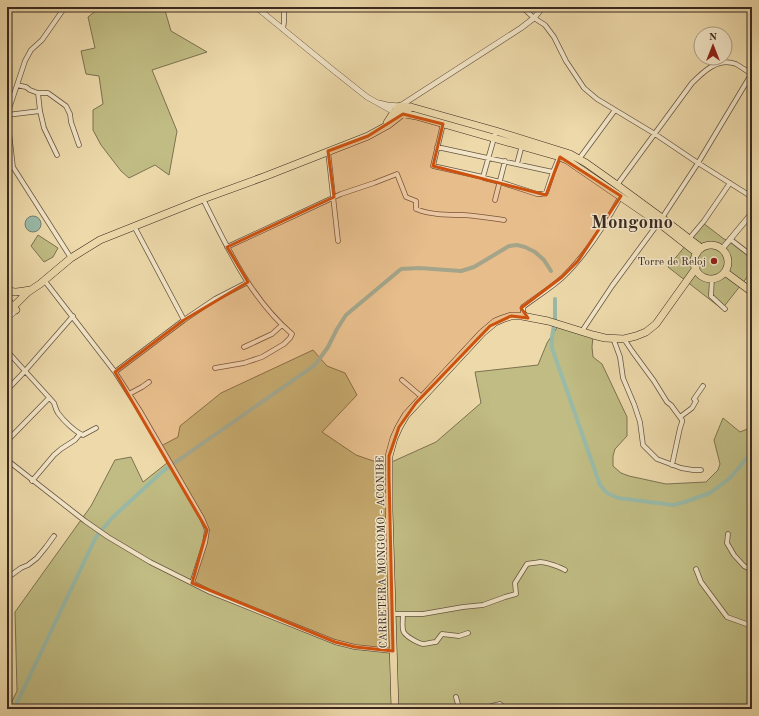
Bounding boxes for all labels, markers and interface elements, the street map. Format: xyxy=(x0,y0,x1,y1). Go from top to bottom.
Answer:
north arrow xyxy=(693,26,733,66)
text: N xyxy=(709,32,718,43)
district label: Mongomo xyxy=(591,214,673,233)
marker: Torre de Reloj xyxy=(709,256,719,266)
place label: Torre de Reloj xyxy=(638,257,706,268)
street label: CARRETERA MONGOMO - ACONIBE xyxy=(375,456,390,648)

